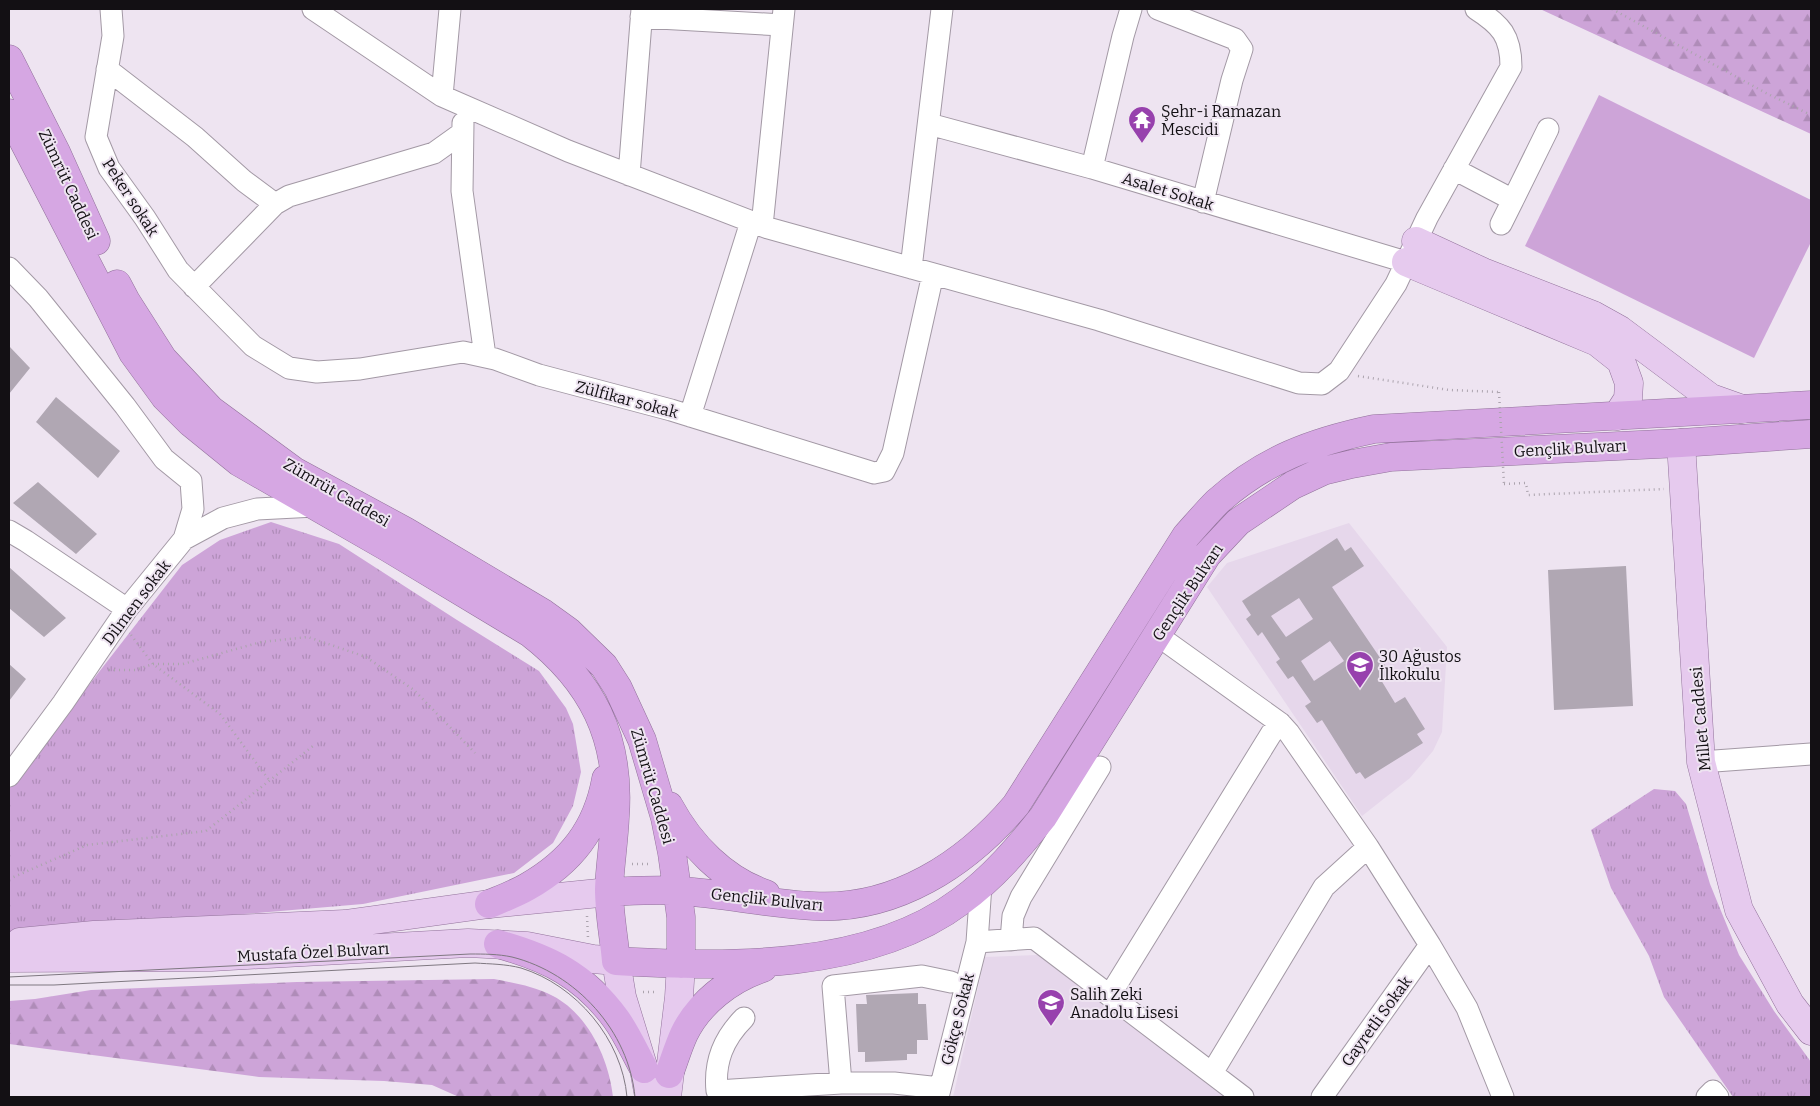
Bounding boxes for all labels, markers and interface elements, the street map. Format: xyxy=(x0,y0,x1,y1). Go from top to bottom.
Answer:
place label: Şehr-i Ramazan Mescidi xyxy=(1161,102,1281,139)
temple icon: Şehr-i Ramazan Mescidi xyxy=(1127,105,1157,144)
street label: Zümrüt Caddesi xyxy=(35,126,103,243)
street label: Peker sokak xyxy=(98,155,163,240)
street label: Asalet Sokak xyxy=(1120,169,1216,214)
street label: Zülfikar sokak xyxy=(573,377,680,422)
street label: Gençlik Bulvarı xyxy=(1513,436,1627,461)
street label: Zümrüt Caddesi xyxy=(280,454,393,531)
street label: Gençlik Bulvarı xyxy=(1148,540,1227,644)
street label: Dilmen sokak xyxy=(98,556,174,648)
place label: 30 Ağustos İlkokulu xyxy=(1379,647,1461,684)
school or university icon: 30 Ağustos İlkokulu xyxy=(1345,650,1375,689)
street label: Millet Caddesi xyxy=(1686,666,1715,772)
street label: Zümrüt Caddesi xyxy=(627,726,678,846)
street label: Gençlik Bulvarı xyxy=(710,884,824,915)
street label: Mustafa Özel Bulvarı xyxy=(236,939,390,966)
street label: Gökçe Sokak xyxy=(937,971,978,1067)
street label: Gayretli Sokak xyxy=(1337,972,1416,1070)
place label: Salih Zeki Anadolu Lisesi xyxy=(1070,985,1179,1022)
school or university icon: Salih Zeki Anadolu Lisesi xyxy=(1036,988,1066,1027)

